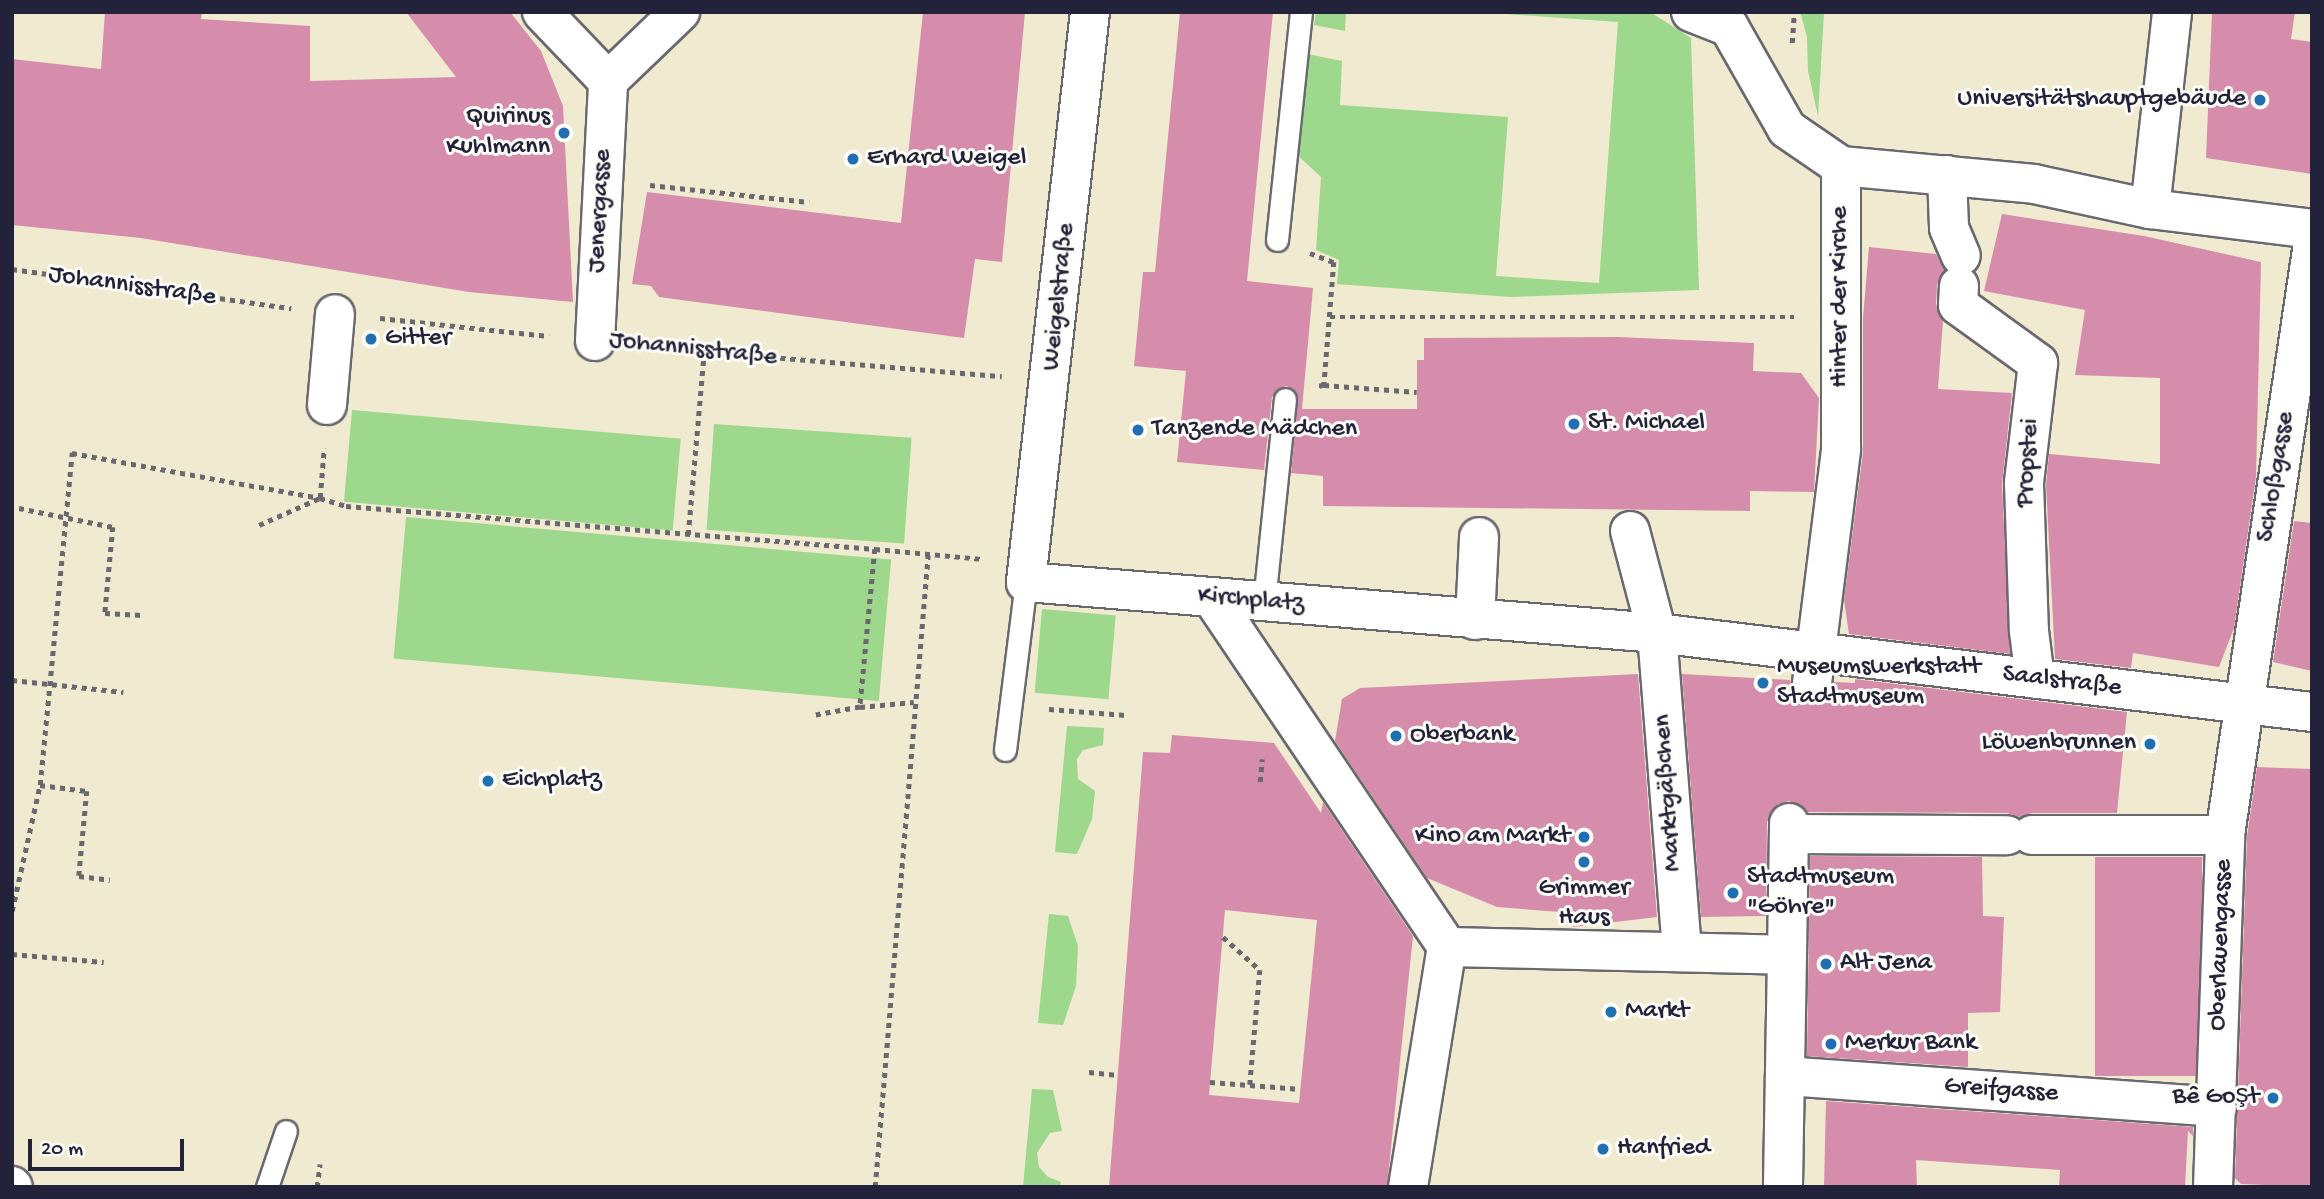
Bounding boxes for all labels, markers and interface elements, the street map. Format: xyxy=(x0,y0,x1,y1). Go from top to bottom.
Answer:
place label: Universitätshauptgebäude xyxy=(1957,84,2246,116)
marker: Universitätshauptgebäude xyxy=(2252,92,2268,108)
place label: Quirinus Kuhlmann xyxy=(446,102,550,164)
marker: Quirinus Kuhlmann xyxy=(556,125,572,141)
place label: Erhard Weigel xyxy=(867,143,1026,175)
street label: Jenergasse xyxy=(582,148,620,274)
marker: Erhard Weigel xyxy=(845,151,861,167)
street label: Hinter der Kirche xyxy=(1825,206,1857,388)
street label: Weigelstraße xyxy=(1037,222,1083,372)
street label: Johannisstraße xyxy=(46,260,218,314)
place label: Gitter xyxy=(385,323,451,355)
street label: Johannisstraße xyxy=(608,326,778,374)
marker: Gitter xyxy=(363,331,379,347)
place label: St. Michael xyxy=(1588,408,1705,440)
street label: Schloßgasse xyxy=(2251,410,2303,544)
place label: Tanzende Mädchen xyxy=(1152,414,1357,446)
marker: St. Michael xyxy=(1566,416,1582,432)
street label: Propstei xyxy=(2010,417,2048,509)
marker: Tanzende Mädchen xyxy=(1130,422,1146,438)
street label: Kirchplatz xyxy=(1196,581,1306,621)
place label: Museumswerkstatt Stadtmuseum xyxy=(1777,652,1981,714)
street label: Saalstraße xyxy=(2001,659,2123,705)
marker: Museumswerkstatt Stadtmuseum xyxy=(1755,675,1771,691)
street label: Marktgäßchen xyxy=(1648,713,1690,873)
place label: Oberbank xyxy=(1410,720,1514,752)
marker: Oberbank xyxy=(1388,728,1404,744)
place label: Löwenbrunnen xyxy=(1981,728,2136,760)
marker: Löwenbrunnen xyxy=(2142,736,2158,752)
place label: Eichplatz xyxy=(502,765,602,797)
marker: Eichplatz xyxy=(480,773,496,789)
place label: Kino am Markt xyxy=(1415,821,1570,853)
marker: Kino am Markt xyxy=(1576,829,1592,845)
marker: Grimmer Haus xyxy=(1576,854,1592,870)
street label: Oberlauengasse xyxy=(2203,859,2241,1031)
place label: Stadtmuseum "Göhre" xyxy=(1747,862,1894,924)
place label: Grimmer Haus xyxy=(1539,873,1629,934)
marker: Stadtmuseum "Göhre" xyxy=(1725,885,1741,901)
place label: Alt Jena xyxy=(1840,948,1932,980)
marker: Alt Jena xyxy=(1818,956,1834,972)
place label: Markt xyxy=(1625,996,1689,1028)
marker: Markt xyxy=(1603,1004,1619,1020)
place label: Merkur Bank xyxy=(1845,1028,1976,1060)
marker: Merkur Bank xyxy=(1823,1036,1839,1052)
street label: Greifgasse xyxy=(1943,1071,2059,1111)
place label: Bê Goşt xyxy=(2173,1082,2259,1114)
marker: Bê Goşt xyxy=(2265,1090,2281,1106)
scale bar xyxy=(32,1126,187,1170)
place label: Hanfried xyxy=(1617,1133,1710,1165)
text: 20 m xyxy=(41,1138,83,1163)
marker: Hanfried xyxy=(1595,1141,1611,1157)

